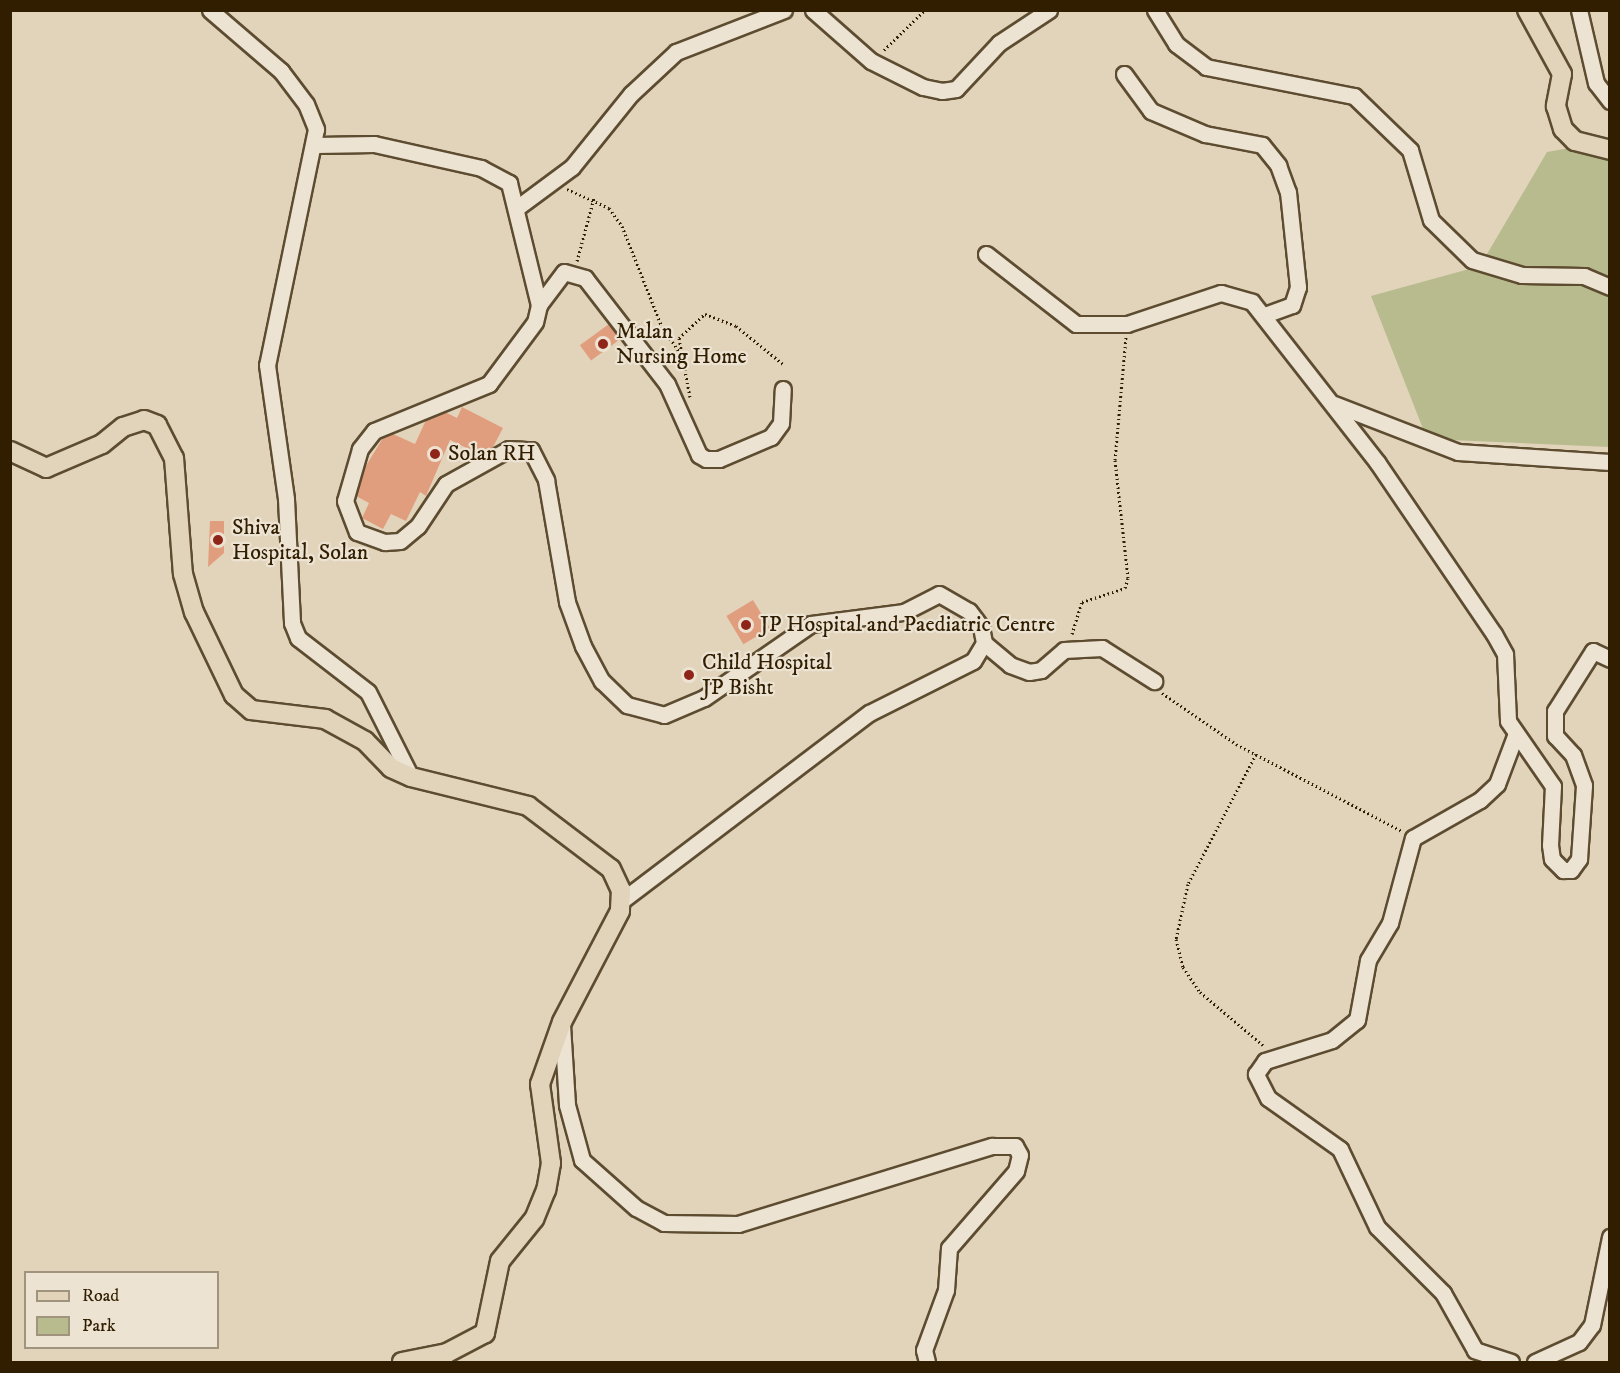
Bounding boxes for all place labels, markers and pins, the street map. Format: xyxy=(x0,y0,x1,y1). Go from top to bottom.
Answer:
place label: Malan Nursing Home xyxy=(616,318,747,370)
marker: Malan Nursing Home xyxy=(594,335,612,353)
place label: Solan RH xyxy=(448,441,535,467)
marker: Solan RH xyxy=(426,445,444,463)
place label: Shiva Hospital, Solan xyxy=(232,514,368,566)
marker: Shiva Hospital, Solan xyxy=(209,531,227,549)
place label: JP Hospital and Paediatric Centre xyxy=(760,612,1055,638)
marker: JP Hospital and Paediatric Centre xyxy=(737,616,755,634)
place label: Child Hospital JP Bisht xyxy=(702,649,832,700)
marker: Child Hospital JP Bisht xyxy=(680,666,698,684)

